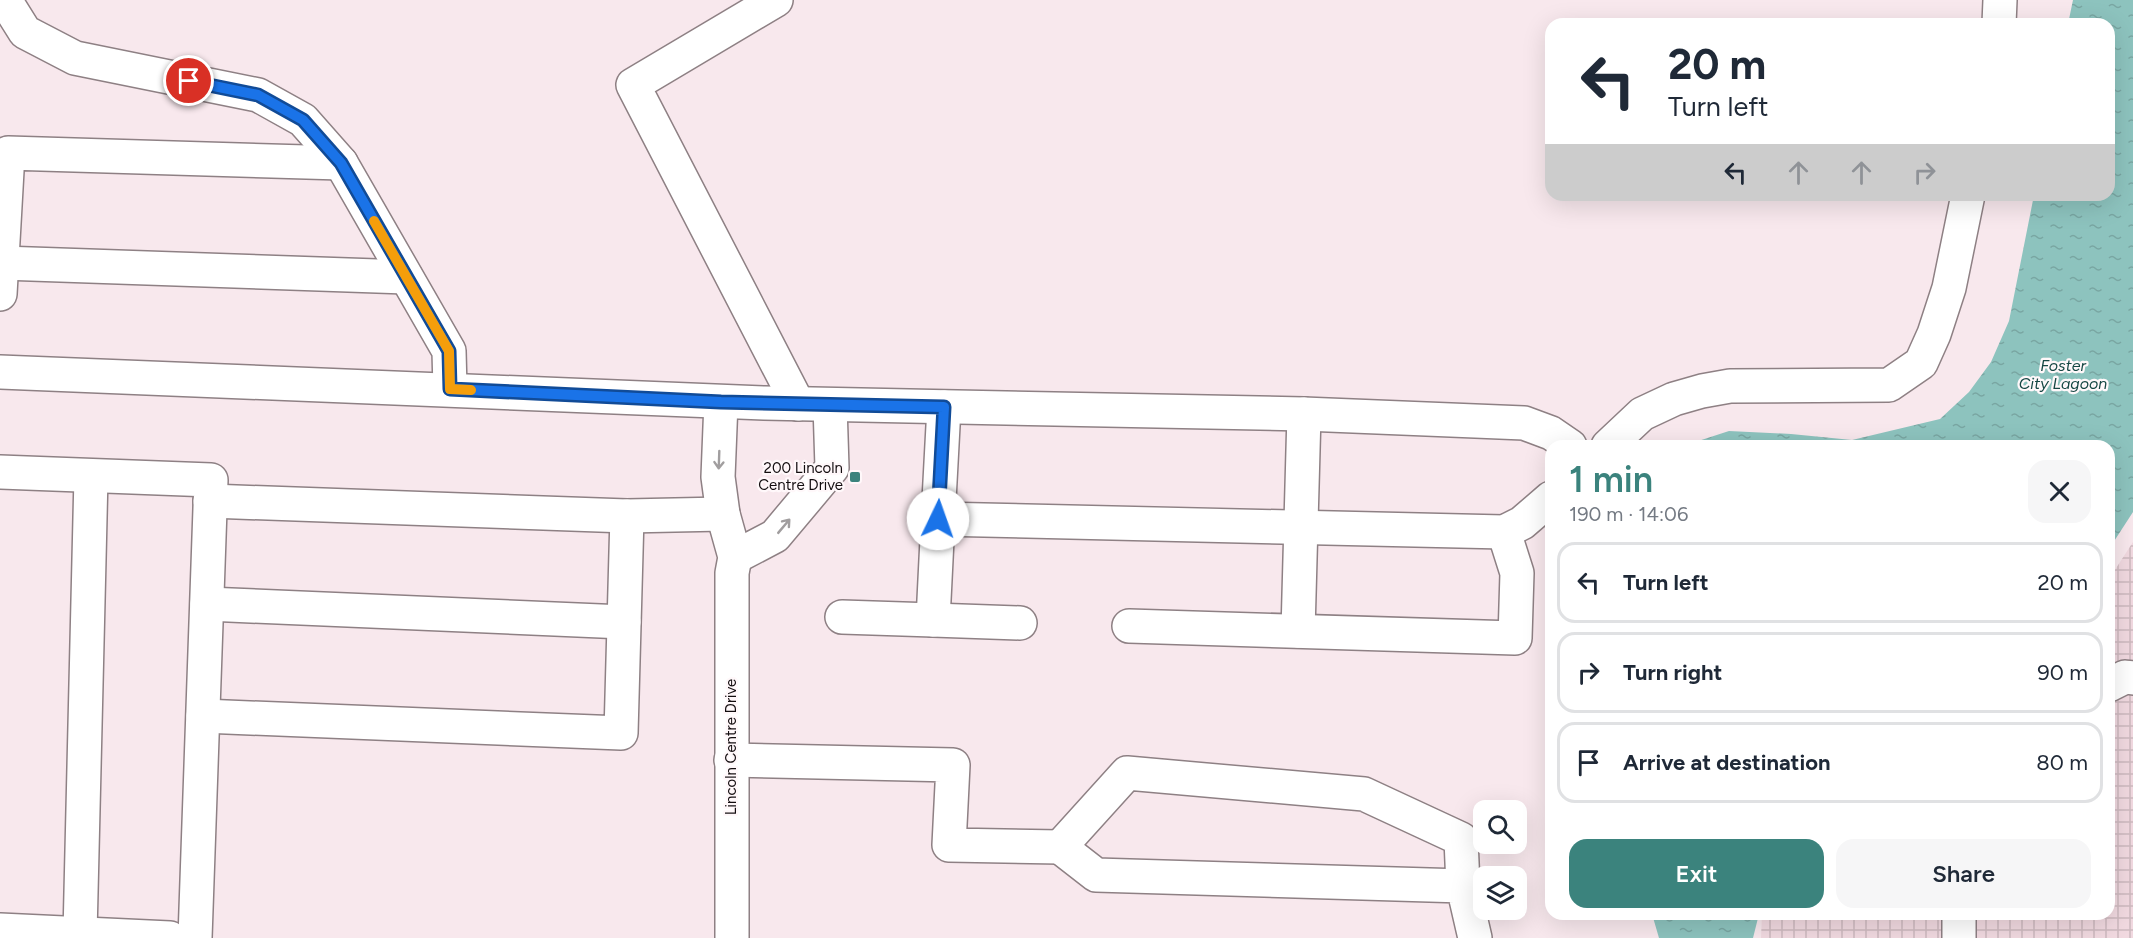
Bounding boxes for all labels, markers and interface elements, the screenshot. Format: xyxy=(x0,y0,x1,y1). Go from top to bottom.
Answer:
text: 20 m xyxy=(1668,39,1766,90)
icon: left xyxy=(1569,42,1647,120)
pin xyxy=(163,55,214,106)
icon: arrive xyxy=(172,64,205,97)
text: Turn left xyxy=(1668,90,1768,123)
icon: left xyxy=(1719,156,1752,189)
icon: ahead xyxy=(1782,156,1815,189)
icon: ahead xyxy=(1845,156,1878,189)
icon: right xyxy=(1908,156,1941,189)
water label: Foster City Lagoon xyxy=(2019,356,2107,393)
one-way arrow xyxy=(713,450,725,470)
text: 1 min xyxy=(1569,458,1653,501)
place label: 200 Lincoln Centre Drive xyxy=(758,459,843,494)
button: close xyxy=(2028,460,2091,523)
marker: 200 Lincoln Centre Drive xyxy=(848,470,862,484)
position arrow xyxy=(906,487,970,551)
text: 190 m · 14:06 xyxy=(1569,502,1688,526)
one-way arrow xyxy=(777,519,791,534)
icon: left xyxy=(1572,566,1605,599)
text: Turn left xyxy=(1623,569,1709,596)
text: 20 m xyxy=(2037,569,2088,596)
icon: right xyxy=(1572,656,1605,689)
text: Turn right xyxy=(1623,659,1722,686)
text: 90 m xyxy=(2037,659,2088,686)
street label: Lincoln Centre Drive xyxy=(722,679,740,815)
icon: arrive xyxy=(1572,746,1605,779)
text: Arrive at destination xyxy=(1623,749,1831,776)
text: 80 m xyxy=(2036,749,2088,776)
map controls xyxy=(1473,800,1527,920)
button: search xyxy=(1473,800,1527,854)
button: Exit xyxy=(1569,839,1824,908)
button: Share xyxy=(1836,839,2091,908)
button: layers xyxy=(1473,866,1527,920)

